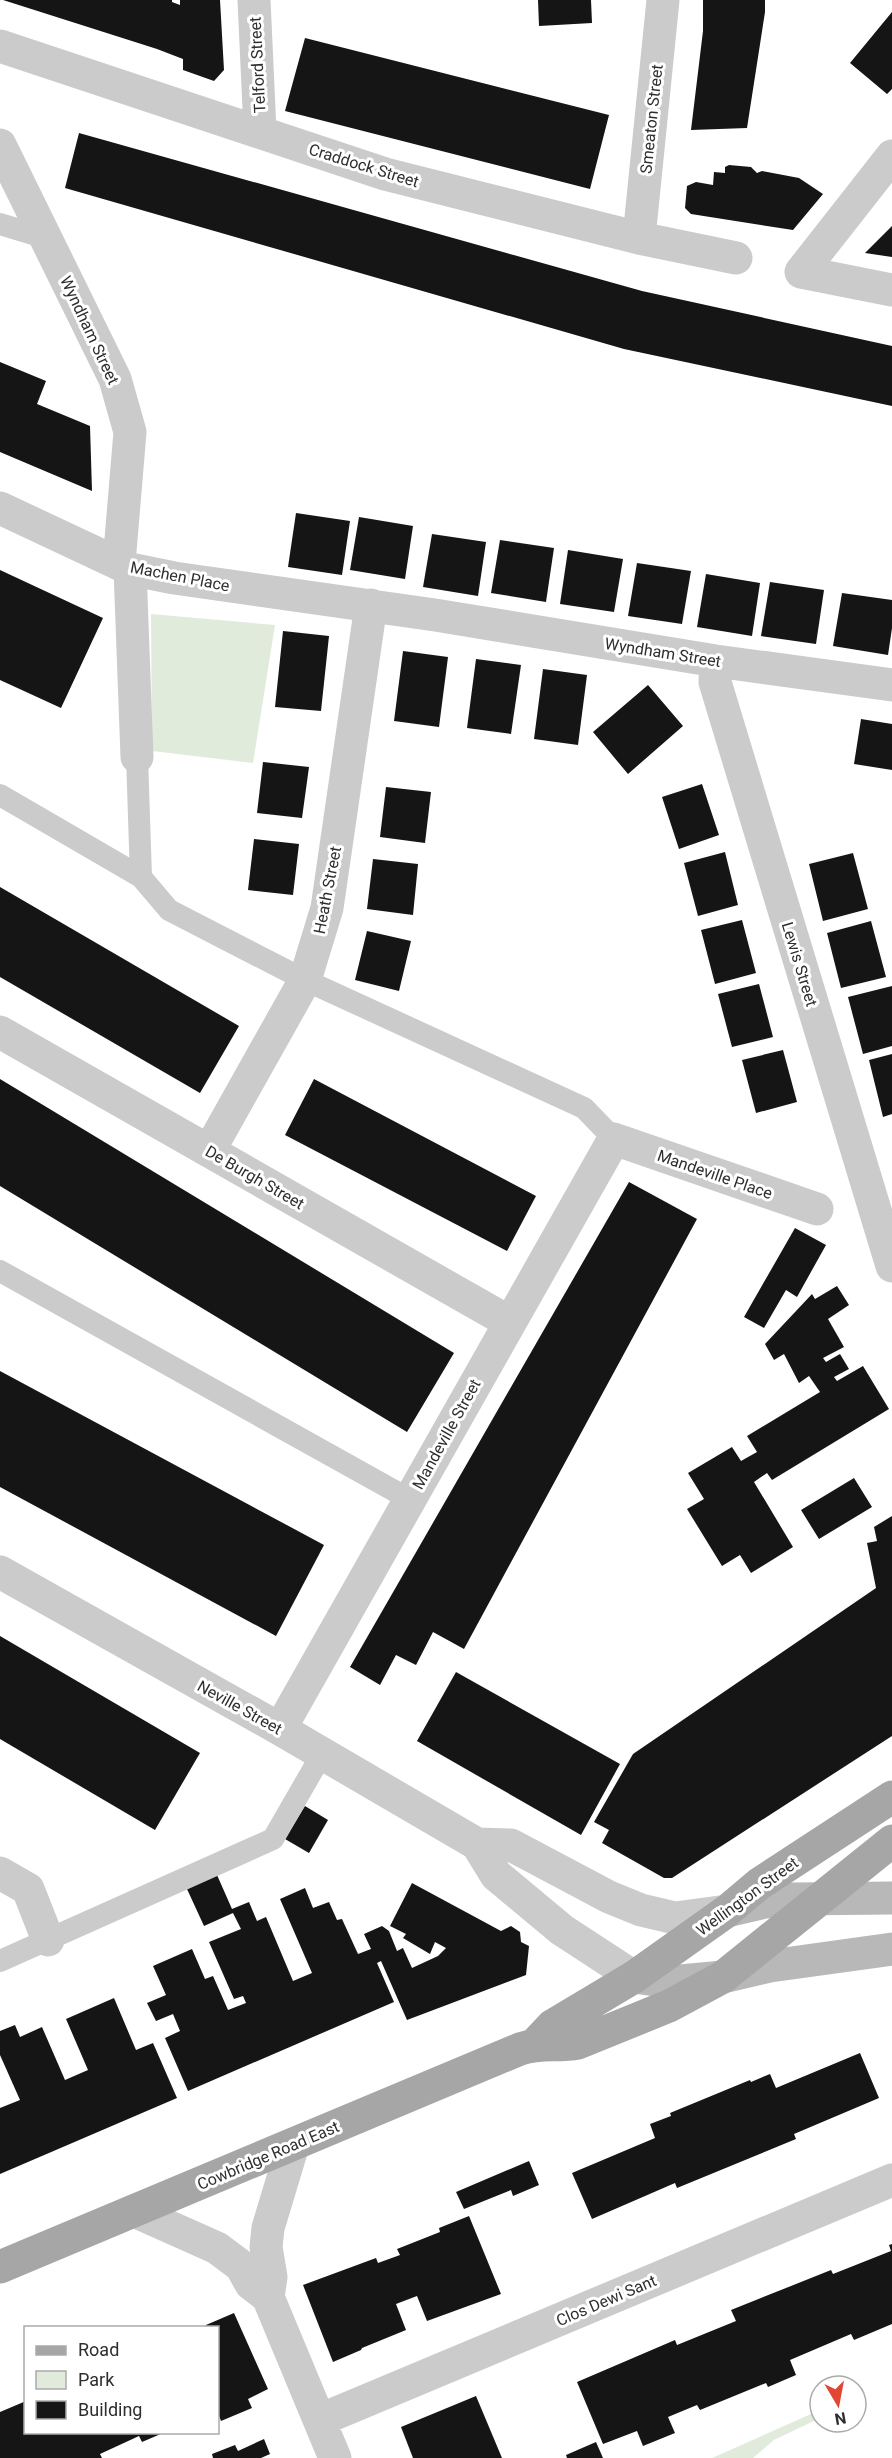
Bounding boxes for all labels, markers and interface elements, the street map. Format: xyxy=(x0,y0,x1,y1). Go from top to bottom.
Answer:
street label: Telford Street xyxy=(245,16,270,114)
street label: Smeaton Street xyxy=(636,63,667,175)
street label: Craddock Street xyxy=(307,140,421,191)
street label: Wyndham Street xyxy=(56,273,123,387)
street label: Machen Place xyxy=(129,558,231,595)
street label: Wyndham Street xyxy=(603,634,722,671)
street label: Heath Street xyxy=(310,845,345,936)
street label: Lewis Street xyxy=(778,920,821,1009)
street label: De Burgh Street xyxy=(202,1141,308,1213)
street label: Mandeville Place xyxy=(655,1146,775,1203)
street label: Mandeville Street xyxy=(408,1376,485,1493)
street label: Neville Street xyxy=(194,1676,285,1739)
street label: Wellington Street xyxy=(693,1853,802,1940)
street label: Cowbridge Road East xyxy=(194,2117,342,2194)
street label: Clos Dewi Sant xyxy=(553,2271,659,2330)
legend xyxy=(24,2326,219,2434)
text: Road xyxy=(78,2339,119,2360)
text: Park xyxy=(78,2369,115,2390)
north arrow xyxy=(808,2374,868,2434)
text: Building xyxy=(78,2399,142,2420)
text: N xyxy=(833,2408,848,2429)

